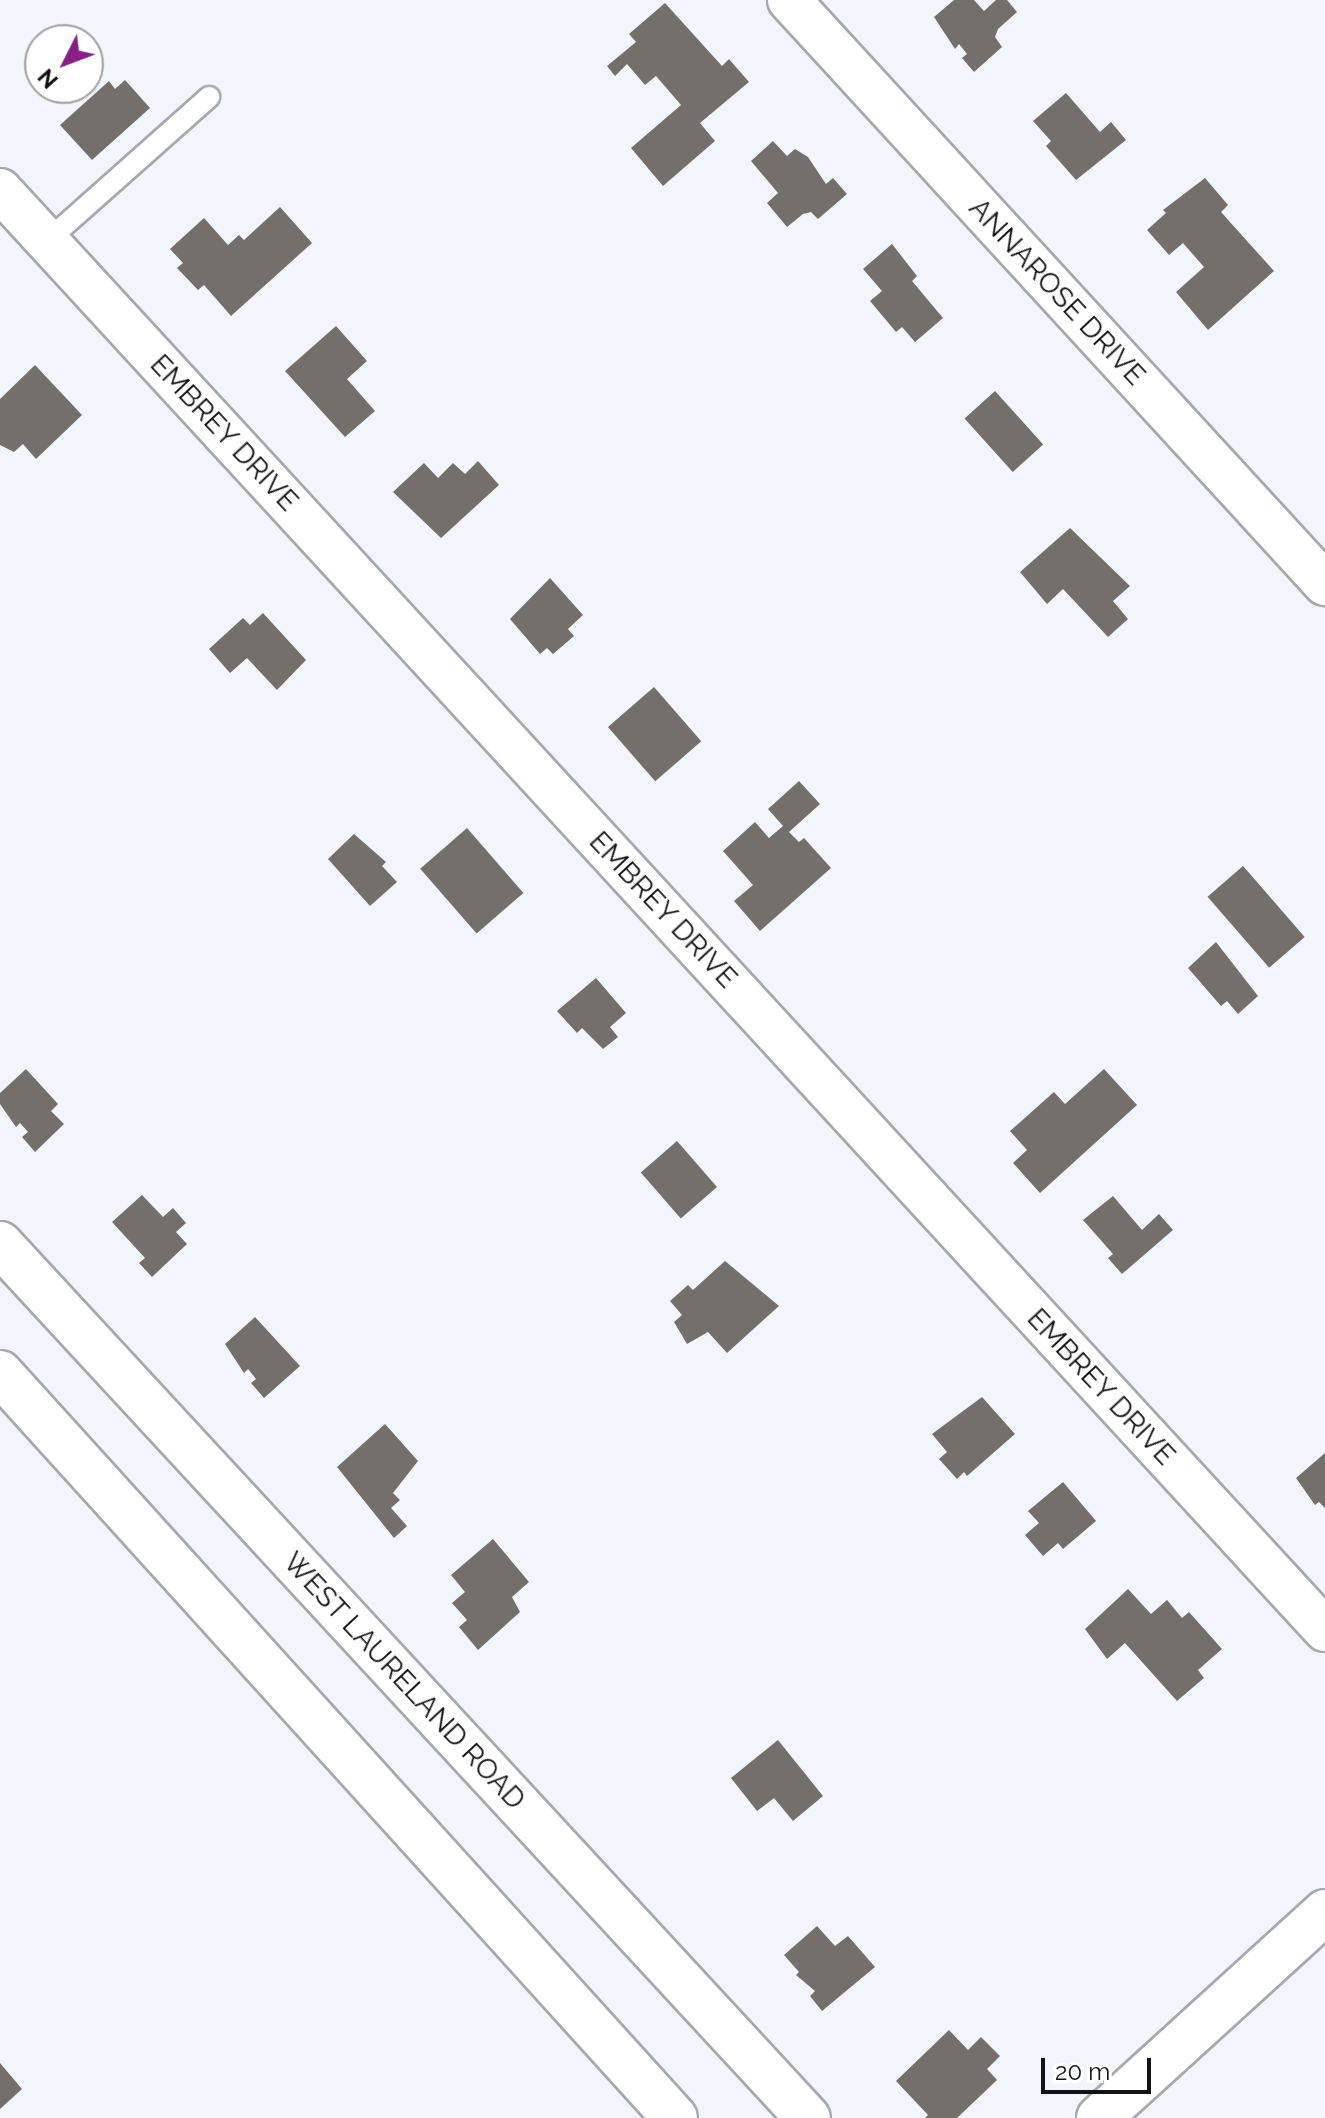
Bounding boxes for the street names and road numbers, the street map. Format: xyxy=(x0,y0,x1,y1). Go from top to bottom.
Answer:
street label: ANNAROSE DRIVE xyxy=(962,192,1152,392)
street label: EMBREY DRIVE xyxy=(143,348,305,518)
street label: EMBREY DRIVE xyxy=(582,825,744,995)
street label: EMBREY DRIVE xyxy=(1020,1302,1182,1472)
street label: WEST LAURELAND ROAD xyxy=(276,1545,532,1817)

